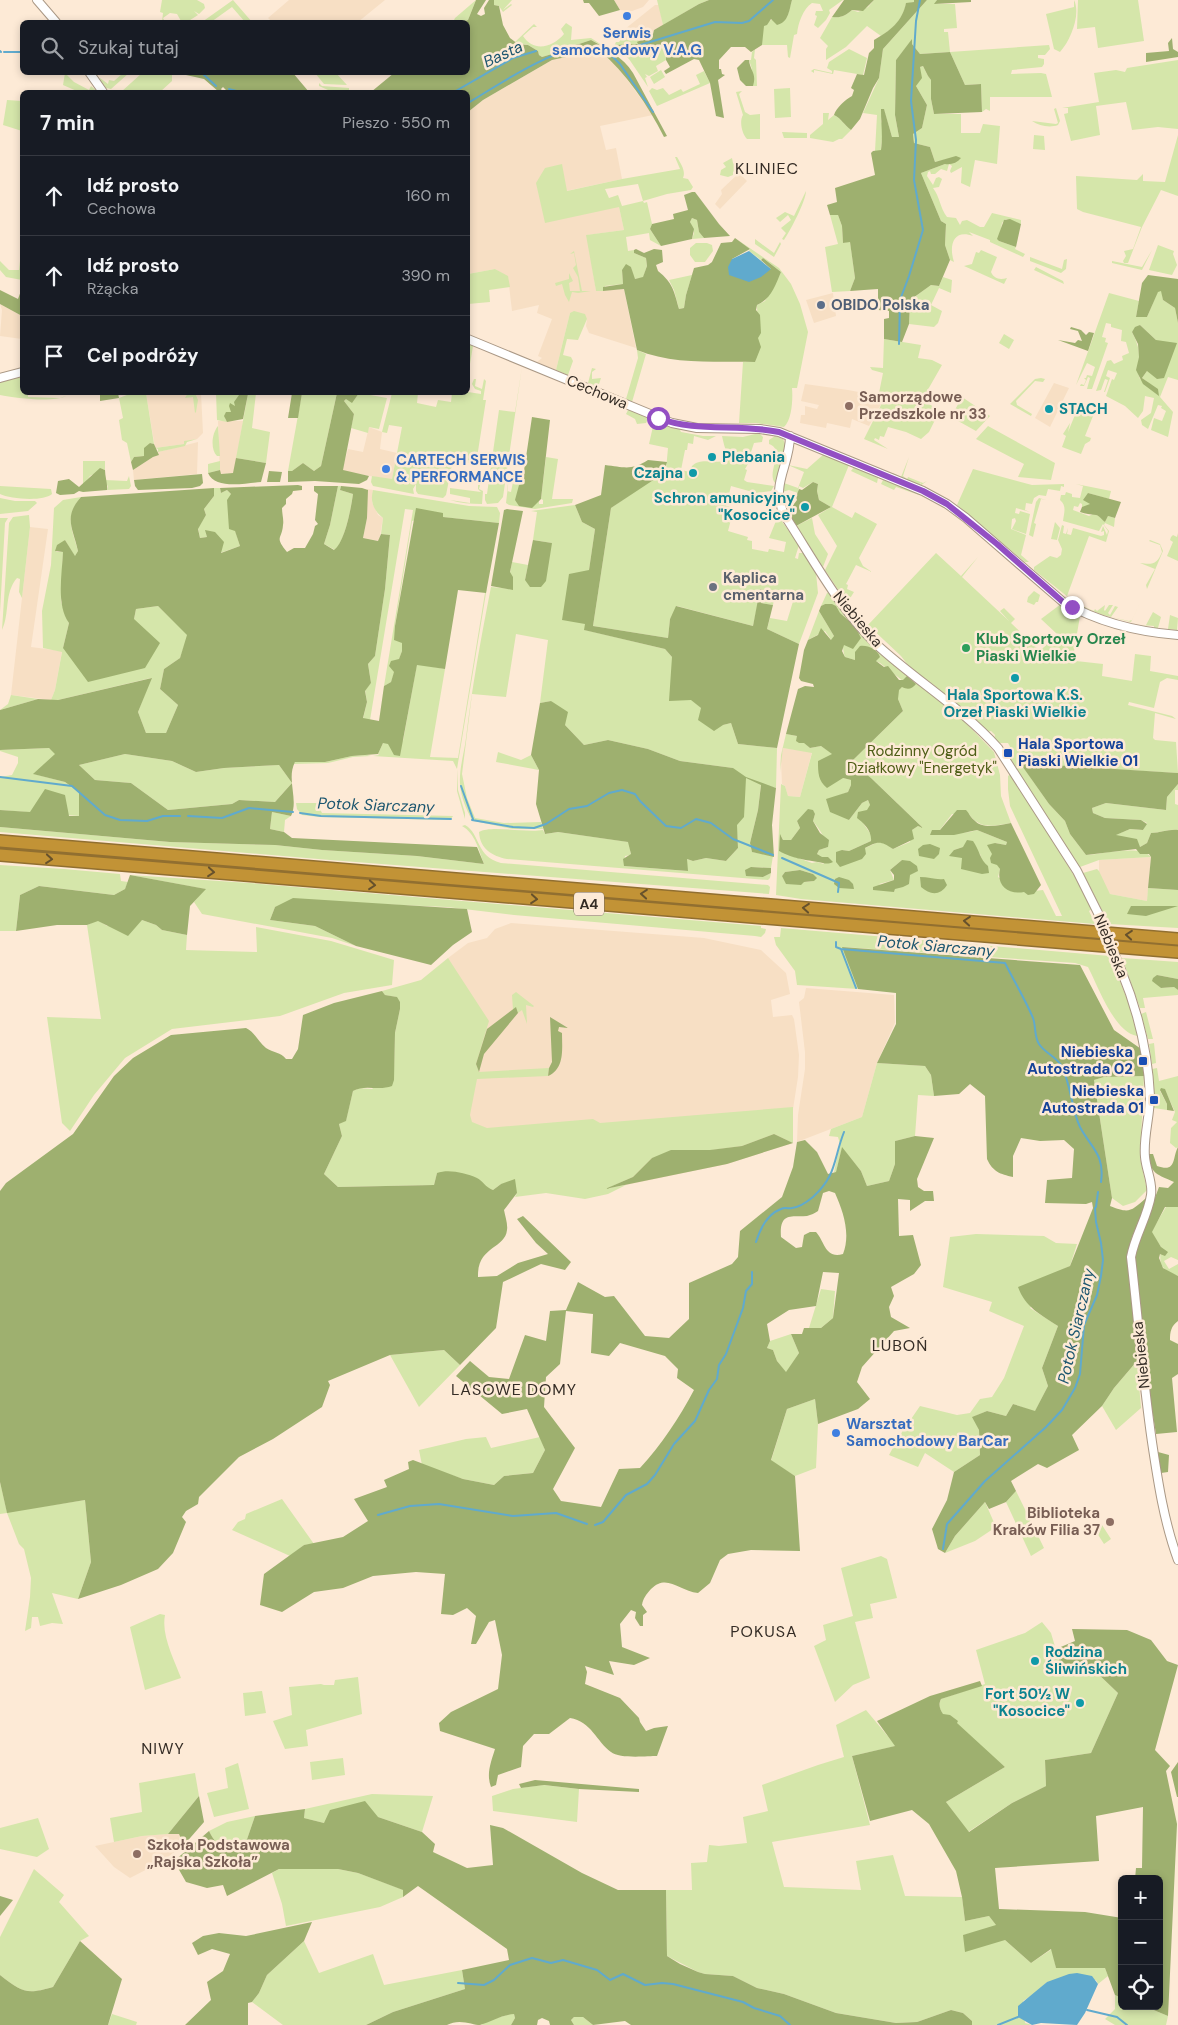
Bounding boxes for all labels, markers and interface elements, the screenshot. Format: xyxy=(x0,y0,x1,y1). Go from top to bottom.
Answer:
marker: Serwis samochodowy V.A.G xyxy=(621,10,633,22)
search box xyxy=(20,20,470,75)
place label: Serwis samochodowy V.A.G xyxy=(552,23,702,60)
icon: search xyxy=(38,34,66,62)
text: Szukaj tutaj xyxy=(78,35,179,60)
water label: Basta xyxy=(480,36,526,72)
text: 7 min xyxy=(40,109,95,137)
text: Pieszo · 550 m xyxy=(342,112,450,133)
district label: KLINIEC xyxy=(735,158,799,179)
text: Idź prosto xyxy=(87,173,179,198)
icon: ahead xyxy=(40,182,68,210)
text: 160 m xyxy=(406,185,450,206)
text: Cechowa xyxy=(87,198,156,219)
text: Idź prosto xyxy=(87,253,179,278)
icon: ahead xyxy=(40,262,68,290)
text: 390 m xyxy=(402,265,450,286)
text: Rżącka xyxy=(87,278,138,299)
place label: OBIDO Polska xyxy=(831,295,929,315)
marker: OBIDO Polska xyxy=(815,299,827,311)
icon: arrive xyxy=(40,342,68,370)
text: Cel podróży xyxy=(87,343,198,368)
street label: Cechowa xyxy=(563,370,631,414)
place label: Samorządowe Przedszkole nr 33 xyxy=(859,387,987,424)
place label: STACH xyxy=(1059,399,1108,419)
marker: Samorządowe Przedszkole nr 33 xyxy=(843,400,855,412)
marker: STACH xyxy=(1043,403,1055,415)
route start xyxy=(647,407,670,430)
place label: Plebania xyxy=(722,447,785,467)
place label: CARTECH SERWIS & PERFORMANCE xyxy=(396,450,526,487)
marker: Plebania xyxy=(706,451,718,463)
marker: CARTECH SERWIS & PERFORMANCE xyxy=(380,463,392,475)
place label: Czajna xyxy=(634,463,683,483)
marker: Czajna xyxy=(687,467,699,479)
place label: Schron amunicyjny "Kosocice" xyxy=(654,488,795,525)
marker: Schron amunicyjny "Kosocice" xyxy=(799,501,811,513)
place label: Kaplica cmentarna xyxy=(723,568,804,605)
marker: Kaplica cmentarna xyxy=(707,581,719,593)
street label: Niebieska xyxy=(829,587,887,651)
route end xyxy=(1061,596,1084,619)
place label: Klub Sportowy Orzeł Piaski Wielkie xyxy=(976,629,1126,666)
marker: Klub Sportowy Orzeł Piaski Wielkie xyxy=(960,642,972,654)
marker: Hala Sportowa K.S. Orzeł Piaski Wielkie xyxy=(1009,672,1021,684)
place label: Hala Sportowa K.S. Orzeł Piaski Wielkie xyxy=(944,685,1086,722)
place label: Hala Sportowa Piaski Wielkie 01 xyxy=(1018,734,1138,771)
park label: Rodzinny Ogród Działkowy "Energetyk" xyxy=(847,741,997,778)
marker: Hala Sportowa Piaski Wielkie 01 xyxy=(1002,747,1014,759)
water label: Potok Siarczany xyxy=(317,792,436,818)
one-way arrow xyxy=(45,853,53,864)
one-way arrow xyxy=(207,866,215,877)
one-way arrow xyxy=(369,880,377,891)
one-way arrow xyxy=(639,889,647,900)
road number: A4 xyxy=(574,892,604,916)
one-way arrow xyxy=(531,893,539,904)
one-way arrow xyxy=(801,902,809,913)
street label: Niebieska xyxy=(1089,911,1133,981)
one-way arrow xyxy=(963,916,971,927)
water label: Potok Siarczany xyxy=(877,930,996,962)
one-way arrow xyxy=(1125,930,1133,941)
place label: Niebieska Autostrada 02 xyxy=(1027,1042,1133,1079)
marker: Niebieska Autostrada 02 xyxy=(1137,1055,1149,1067)
place label: Niebieska Autostrada 01 xyxy=(1041,1081,1144,1118)
marker: Niebieska Autostrada 01 xyxy=(1148,1094,1160,1106)
water label: Potok Siarczany xyxy=(1053,1265,1100,1386)
street label: Niebieska xyxy=(1128,1321,1154,1389)
district label: LUBOŃ xyxy=(872,1335,928,1356)
district label: LASOWE DOMY xyxy=(451,1379,577,1400)
place label: Warsztat Samochodowy BarCar xyxy=(846,1414,1009,1451)
marker: Warsztat Samochodowy BarCar xyxy=(830,1427,842,1439)
place label: Biblioteka Kraków Filia 37 xyxy=(993,1503,1100,1540)
marker: Biblioteka Kraków Filia 37 xyxy=(1104,1516,1116,1528)
district label: POKUSA xyxy=(730,1621,798,1642)
place label: Rodzina Śliwińskich xyxy=(1045,1642,1127,1679)
marker: Rodzina Śliwińskich xyxy=(1029,1655,1041,1667)
place label: Fort 50½ W "Kosocice" xyxy=(985,1684,1070,1721)
marker: Fort 50½ W "Kosocice" xyxy=(1074,1697,1086,1709)
district label: NIWY xyxy=(141,1738,185,1759)
place label: Szkoła Podstawowa „Rajska Szkoła” xyxy=(147,1835,290,1872)
marker: Szkoła Podstawowa „Rajska Szkoła” xyxy=(131,1848,143,1860)
map controls xyxy=(1118,1875,1163,2010)
button: + xyxy=(1118,1875,1163,1920)
button: − xyxy=(1118,1920,1163,1965)
button: locate xyxy=(1118,1965,1163,2010)

